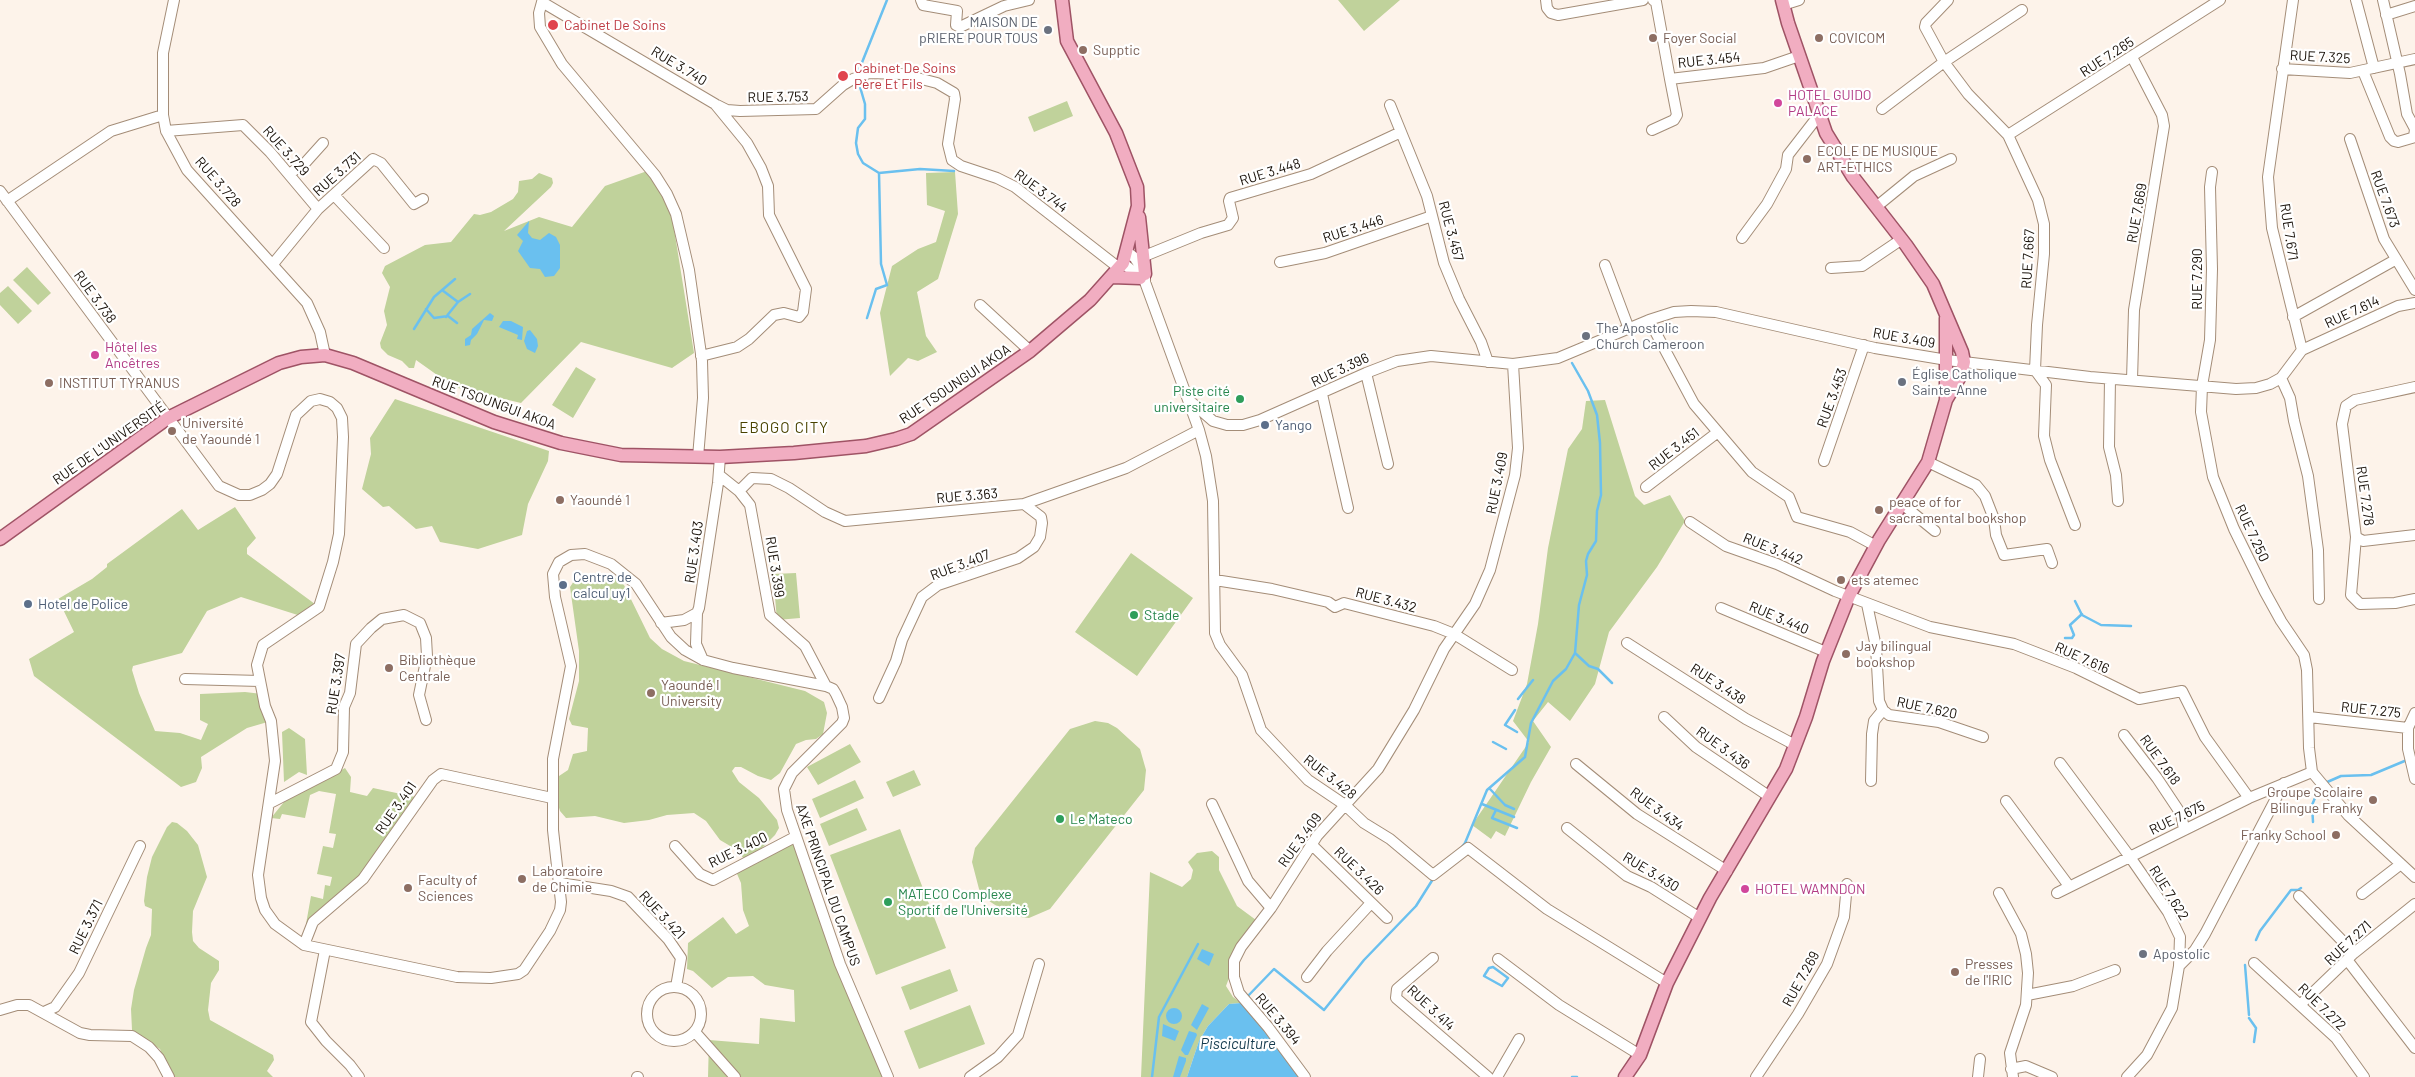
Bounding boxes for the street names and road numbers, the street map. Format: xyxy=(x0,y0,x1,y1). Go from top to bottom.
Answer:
street label: RUE 7.265 xyxy=(2077,33,2137,81)
street label: RUE 3.740 xyxy=(648,43,710,89)
street label: RUE 7.325 xyxy=(2289,47,2351,67)
street label: RUE 3.454 xyxy=(1677,48,1741,72)
street label: RUE 3.753 xyxy=(747,88,809,106)
street label: RUE 3.729 xyxy=(259,123,313,179)
street label: RUE 3.731 xyxy=(310,148,364,200)
street label: RUE 3.728 xyxy=(192,153,244,211)
street label: RUE 3.448 xyxy=(1238,155,1302,189)
street label: RUE 3.744 xyxy=(1011,166,1071,216)
street label: RUE 7.673 xyxy=(2367,168,2403,230)
street label: RUE 7.669 xyxy=(2123,182,2151,244)
street label: RUE 3.457 xyxy=(1435,199,1467,263)
street label: RUE 7.671 xyxy=(2276,202,2302,262)
street label: RUE 3.446 xyxy=(1321,211,1385,247)
street label: RUE 7.667 xyxy=(2018,229,2038,289)
street label: RUE 7.290 xyxy=(2189,248,2205,310)
street label: RUE 3.738 xyxy=(70,267,120,327)
street label: RUE 7.614 xyxy=(2322,292,2382,332)
street label: RUE 3.409 xyxy=(1872,324,1936,352)
street label: RUE TSOUNGUI AKOA xyxy=(896,341,1014,427)
street label: RUE 3.396 xyxy=(1308,349,1372,391)
street label: RUE 3.453 xyxy=(1813,366,1851,430)
street label: RUE TSOUNGUI AKOA xyxy=(430,373,558,433)
street label: RUE DE L'UNIVERSITÉ xyxy=(49,398,169,488)
street label: RUE 3.451 xyxy=(1645,424,1703,474)
street label: RUE 3.409 xyxy=(1483,451,1511,515)
street label: RUE 7.278 xyxy=(2352,465,2378,527)
street label: RUE 3.363 xyxy=(936,485,998,507)
street label: RUE 7.250 xyxy=(2231,502,2273,564)
street label: RUE 3.403 xyxy=(681,520,707,584)
street label: RUE 3.442 xyxy=(1741,529,1805,569)
street label: RUE 3.399 xyxy=(762,535,788,599)
street label: RUE 3.407 xyxy=(928,546,992,584)
street label: RUE 3.432 xyxy=(1354,584,1418,616)
street label: RUE 3.440 xyxy=(1747,598,1811,638)
street label: RUE 7.616 xyxy=(2052,639,2112,677)
street label: RUE 3.397 xyxy=(323,652,349,716)
street label: RUE 3.438 xyxy=(1687,660,1749,708)
street label: RUE 7.620 xyxy=(1895,693,1959,723)
street label: RUE 7.275 xyxy=(2340,699,2402,721)
street label: RUE 3.436 xyxy=(1693,723,1753,773)
street label: RUE 7.618 xyxy=(2136,732,2184,788)
street label: RUE 3.428 xyxy=(1300,751,1360,803)
street label: RUE 3.401 xyxy=(372,779,420,837)
street label: RUE 3.434 xyxy=(1627,784,1687,834)
street label: RUE 7.675 xyxy=(2146,797,2208,839)
street label: AXE PRINCIPAL DU CAMPUS xyxy=(792,802,864,968)
street label: RUE 3.409 xyxy=(1275,810,1325,870)
street label: RUE 3.400 xyxy=(706,829,770,871)
street label: RUE 3.426 xyxy=(1331,843,1387,899)
street label: RUE 3.430 xyxy=(1620,849,1682,895)
street label: RUE 7.622 xyxy=(2146,863,2192,923)
street label: RUE 3.421 xyxy=(635,887,689,943)
street label: RUE 3.371 xyxy=(66,897,106,957)
street label: RUE 7.271 xyxy=(2321,917,2375,969)
street label: RUE 7.269 xyxy=(1779,948,1823,1010)
street label: RUE 7.272 xyxy=(2294,980,2350,1034)
street label: RUE 3.414 xyxy=(1404,982,1458,1034)
street label: RUE 3.394 xyxy=(1252,990,1304,1048)

